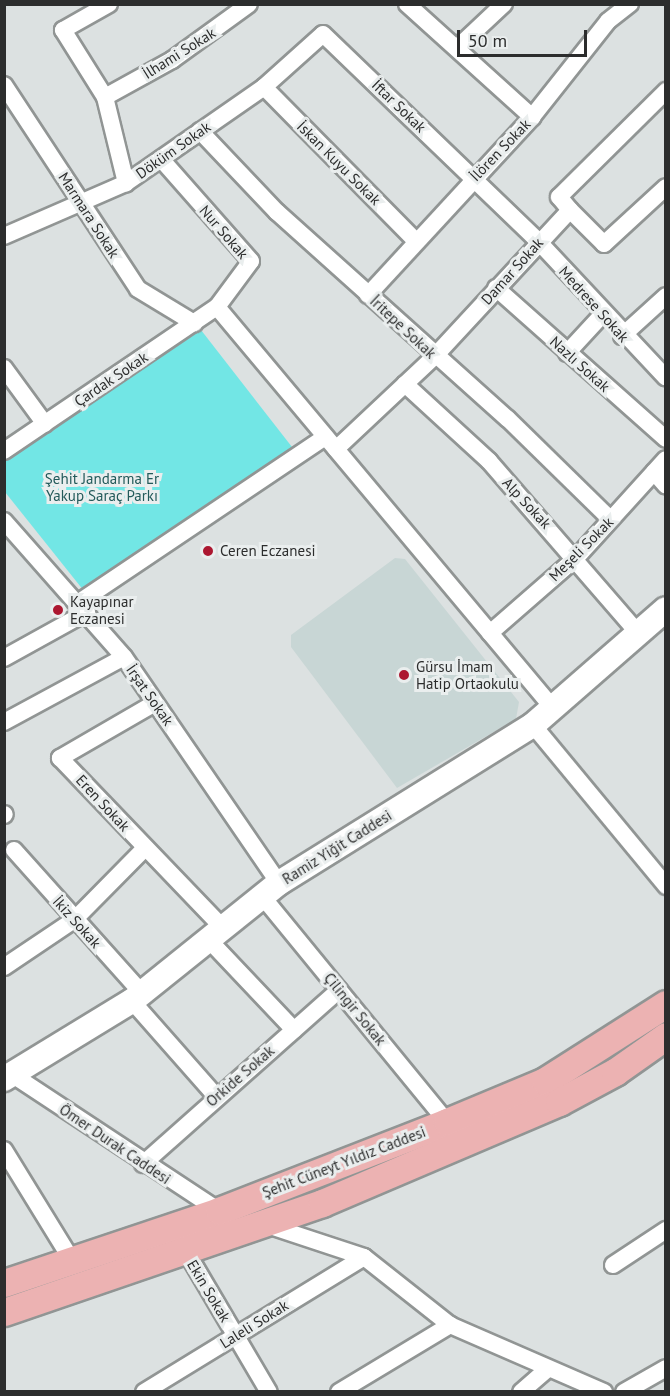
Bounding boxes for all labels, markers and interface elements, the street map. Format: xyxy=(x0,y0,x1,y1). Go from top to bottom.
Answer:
scale bar xyxy=(460,18,590,56)
street label: İlhami Sokak xyxy=(139,24,219,82)
text: 50 m xyxy=(468,29,507,52)
street label: İftar Sokak xyxy=(368,76,430,136)
street label: İlören Sokak xyxy=(466,115,534,185)
street label: İskan Kuyu Sokak xyxy=(293,117,385,209)
street label: Döküm Sokak xyxy=(132,118,214,182)
street label: Marmara Sokak xyxy=(55,169,123,261)
street label: Nur Sokak xyxy=(196,202,252,262)
street label: Damar Sokak xyxy=(477,234,547,308)
street label: Medrese Sokak xyxy=(555,262,633,346)
street label: İritepe Sokak xyxy=(366,292,440,362)
street label: Nazlı Sokak xyxy=(546,332,614,396)
street label: Çardak Sokak xyxy=(71,348,151,410)
park label: Şehit Jandarma Er Yakup Saraç Parkı xyxy=(45,469,159,504)
street label: Alp Sokak xyxy=(499,474,555,532)
street label: Meşeli Sokak xyxy=(545,513,617,585)
place label: Ceren Eczanesi xyxy=(220,542,315,560)
marker: Ceren Eczanesi xyxy=(201,544,215,558)
place label: Kayapınar Eczanesi xyxy=(70,592,133,627)
marker: Kayapınar Eczanesi xyxy=(51,603,65,617)
place label: Gürsu İmam Hatip Ortaokulu xyxy=(416,657,519,692)
street label: İrşat Sokak xyxy=(123,661,177,729)
marker: Gürsu İmam Hatip Ortaokulu xyxy=(397,668,411,682)
street label: Eren Sokak xyxy=(72,771,134,835)
street label: Ramiz Yiğit Caddesi xyxy=(279,806,395,888)
street label: İkiz Sokak xyxy=(49,892,105,952)
street label: Çilingir Sokak xyxy=(320,969,390,1049)
street label: Orkide Sokak xyxy=(202,1042,278,1110)
street label: Ömer Durak Caddesi xyxy=(56,1100,174,1188)
street label: Şehit Cüneyt Yıldız Caddesi xyxy=(259,1122,429,1202)
street label: Ekin Sokak xyxy=(183,1257,235,1325)
street label: Laleli Sokak xyxy=(217,1296,291,1352)

